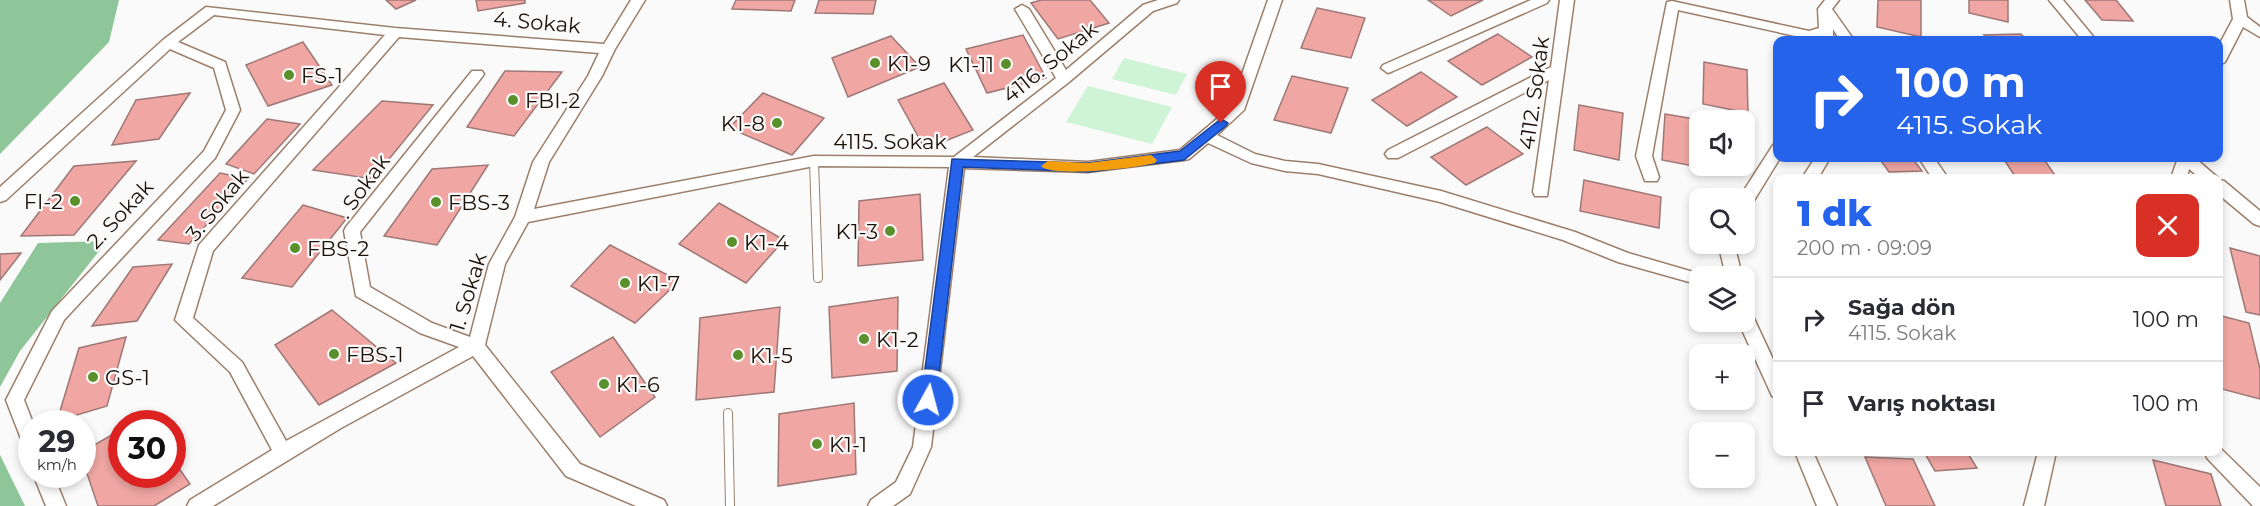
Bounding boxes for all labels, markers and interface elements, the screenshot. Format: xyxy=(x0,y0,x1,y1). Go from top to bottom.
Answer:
street label: 4. Sokak xyxy=(492,6,582,38)
street label: 4116. Sokak xyxy=(998,16,1103,108)
street label: 4112. Sokak xyxy=(1514,34,1554,151)
place label: K1-9 xyxy=(887,51,931,76)
place label: K1-11 xyxy=(948,52,994,77)
marker: K1-9 xyxy=(868,56,882,70)
text: 100 m xyxy=(1896,56,2025,108)
marker: K1-11 xyxy=(999,57,1013,71)
icon: right xyxy=(1797,60,1875,138)
pin xyxy=(1195,61,1246,123)
place label: FS-1 xyxy=(301,63,343,88)
marker: FS-1 xyxy=(282,68,296,82)
icon: arrive xyxy=(1204,70,1237,103)
place label: FBI-2 xyxy=(525,88,580,113)
marker: FBI-2 xyxy=(506,93,520,107)
text: 4115. Sokak xyxy=(1896,108,2042,141)
map controls xyxy=(1689,110,1755,488)
button: sound xyxy=(1689,110,1755,176)
place label: K1-8 xyxy=(721,111,765,136)
marker: K1-8 xyxy=(770,116,784,130)
street label: 4115. Sokak xyxy=(833,129,947,154)
street label: . Sokak xyxy=(331,149,395,223)
street label: 3. Sokak xyxy=(180,164,254,246)
street label: 2. Sokak xyxy=(82,174,159,254)
button: search xyxy=(1689,188,1755,254)
place label: FI-2 xyxy=(24,189,63,214)
place label: FBS-3 xyxy=(448,190,510,215)
text: 1 dk xyxy=(1797,191,1872,235)
marker: FI-2 xyxy=(68,194,82,208)
button: close xyxy=(2136,194,2199,257)
marker: FBS-3 xyxy=(429,195,443,209)
place label: K1-3 xyxy=(836,219,878,244)
marker: K1-3 xyxy=(883,224,897,238)
place label: K1-4 xyxy=(744,230,789,255)
marker: K1-4 xyxy=(725,235,739,249)
place label: FBS-2 xyxy=(307,236,369,261)
text: 200 m · 09:09 xyxy=(1797,236,1932,260)
marker: FBS-2 xyxy=(288,241,302,255)
street label: 1. Sokak xyxy=(444,249,492,334)
button: layers xyxy=(1689,266,1755,332)
place label: K1-7 xyxy=(637,271,680,296)
marker: K1-7 xyxy=(618,276,632,290)
text: Sağa dön xyxy=(1848,294,1956,321)
icon: right xyxy=(1797,303,1830,336)
text: 100 m xyxy=(2133,306,2199,333)
text: 4115. Sokak xyxy=(1848,321,1956,345)
place label: K1-2 xyxy=(876,327,919,352)
marker: K1-2 xyxy=(857,332,871,346)
place label: FBS-1 xyxy=(346,342,404,367)
place label: K1-5 xyxy=(750,343,793,368)
button: + xyxy=(1689,344,1755,410)
marker: FBS-1 xyxy=(327,347,341,361)
marker: K1-5 xyxy=(731,348,745,362)
place label: GS-1 xyxy=(105,365,150,390)
position arrow xyxy=(896,368,960,432)
marker: GS-1 xyxy=(86,370,100,384)
place label: K1-6 xyxy=(616,372,660,397)
marker: K1-6 xyxy=(597,377,611,391)
icon: arrive xyxy=(1797,387,1830,420)
text: Varış noktası xyxy=(1848,390,1996,417)
text: 100 m xyxy=(2133,390,2199,417)
speed limit sign: 30 xyxy=(108,410,186,488)
button: − xyxy=(1689,422,1755,488)
text: 29 xyxy=(39,423,75,460)
place label: K1-1 xyxy=(829,432,867,457)
marker: K1-1 xyxy=(810,437,824,451)
text: km/h xyxy=(37,455,77,474)

